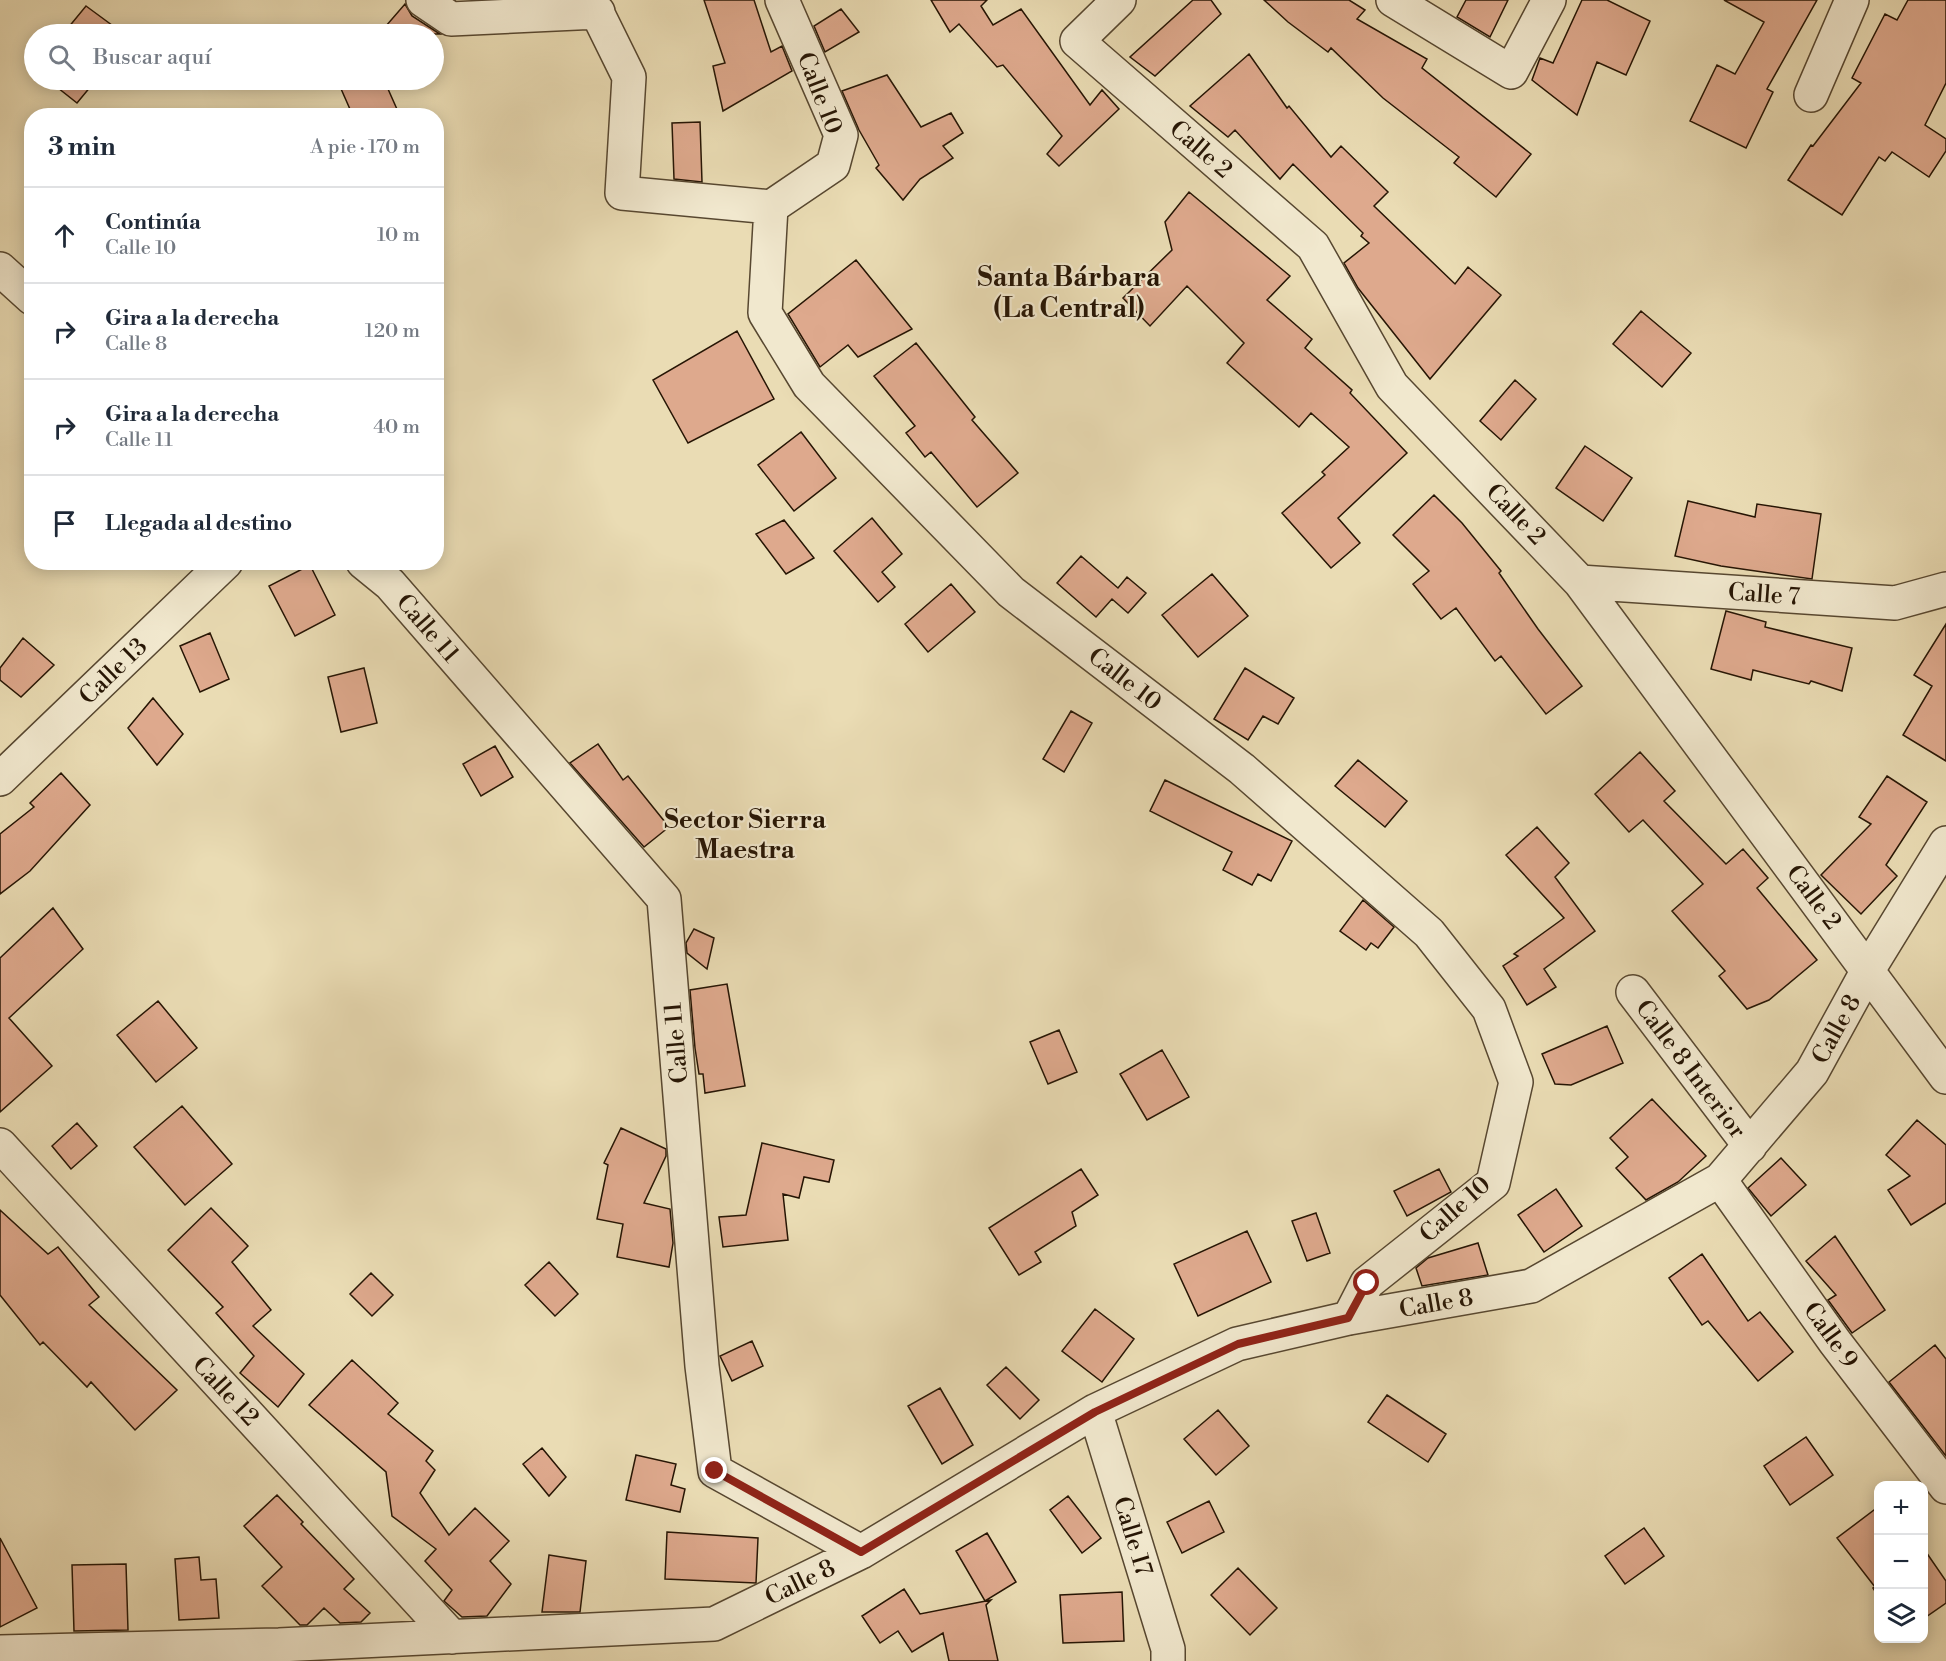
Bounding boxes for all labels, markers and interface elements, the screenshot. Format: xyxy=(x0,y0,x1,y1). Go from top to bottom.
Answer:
search box xyxy=(24,24,444,90)
icon: search xyxy=(45,41,78,74)
text: Buscar aquí xyxy=(93,44,211,71)
street label: Calle 10 xyxy=(790,48,848,139)
street label: Calle 2 xyxy=(1163,114,1238,185)
text: 3 min xyxy=(48,131,116,163)
text: A pie · 170 m xyxy=(310,135,420,160)
text: Continúa xyxy=(105,209,201,236)
icon: ahead xyxy=(48,219,81,252)
text: 10 m xyxy=(377,223,420,248)
text: Calle 10 xyxy=(105,236,176,261)
district label: Santa Bárbara (La Central) xyxy=(977,261,1161,326)
text: Gira a la derecha xyxy=(105,305,279,332)
icon: right xyxy=(48,315,81,348)
text: 120 m xyxy=(365,319,420,344)
text: Calle 8 xyxy=(105,332,167,357)
text: Gira a la derecha xyxy=(105,401,279,428)
icon: right xyxy=(48,411,81,444)
text: 40 m xyxy=(373,415,420,440)
text: Calle 11 xyxy=(105,428,173,453)
street label: Calle 2 xyxy=(1479,478,1552,552)
icon: arrive xyxy=(48,507,81,540)
text: Llegada al destino xyxy=(105,510,292,537)
street label: Calle 7 xyxy=(1727,578,1801,612)
street label: Calle 11 xyxy=(389,588,466,670)
street label: Calle 13 xyxy=(73,632,154,712)
street label: Calle 10 xyxy=(1081,642,1167,718)
district label: Sector Sierra Maestra xyxy=(664,804,827,866)
street label: Calle 2 xyxy=(1779,859,1847,936)
street label: Calle 8 xyxy=(1806,990,1868,1069)
street label: Calle 8 Interior xyxy=(1628,994,1752,1145)
street label: Calle 11 xyxy=(658,1000,695,1085)
street label: Calle 10 xyxy=(1414,1170,1497,1249)
route start xyxy=(1353,1269,1379,1295)
street label: Calle 8 xyxy=(1397,1283,1476,1325)
street label: Calle 9 xyxy=(1796,1297,1864,1375)
street label: Calle 12 xyxy=(186,1351,265,1433)
route end xyxy=(701,1457,727,1483)
map controls xyxy=(1874,1481,1928,1643)
button: + xyxy=(1874,1481,1928,1535)
street label: Calle 17 xyxy=(1106,1493,1158,1579)
button: − xyxy=(1874,1535,1928,1589)
street label: Calle 8 xyxy=(760,1553,841,1613)
button: layers xyxy=(1874,1589,1928,1643)

